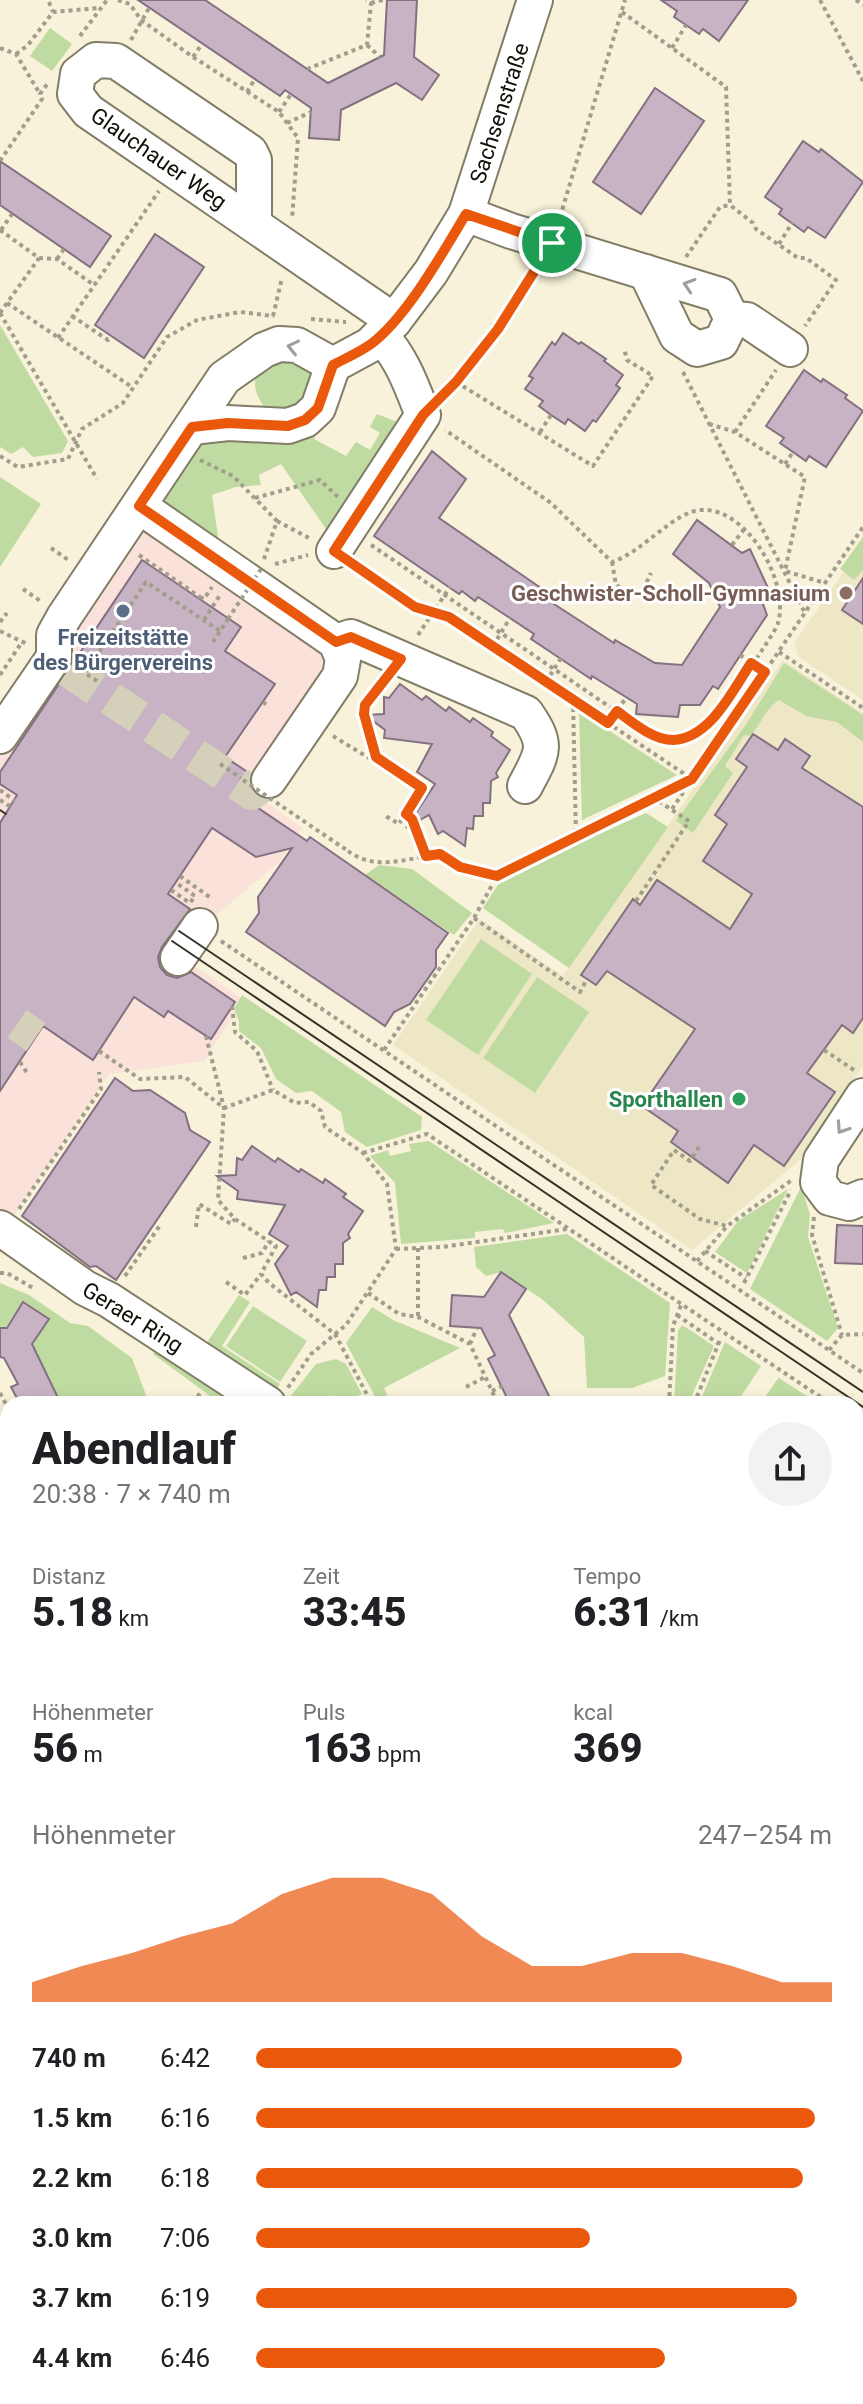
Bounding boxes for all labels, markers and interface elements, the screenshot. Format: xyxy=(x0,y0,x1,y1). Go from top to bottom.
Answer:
street label: Sachsenstraße xyxy=(465,40,534,187)
street label: Glauchauer Weg xyxy=(86,102,231,215)
pin xyxy=(518,209,586,277)
icon: arrive xyxy=(530,221,574,265)
one-way arrow xyxy=(683,278,697,294)
one-way arrow xyxy=(287,339,300,356)
place label: Geschwister-Scholl-Gymnasium xyxy=(511,581,830,606)
marker: Geschwister-Scholl-Gymnasium xyxy=(837,584,855,602)
marker: Freizeitstätte des Bürgervereins xyxy=(114,602,132,620)
place label: Freizeitstätte des Bürgervereins xyxy=(33,625,213,675)
place label: Sporthallen xyxy=(609,1087,723,1112)
marker: Sporthallen xyxy=(730,1090,748,1108)
one-way arrow xyxy=(837,1120,852,1134)
street label: Geraer Ring xyxy=(78,1277,188,1358)
button: share xyxy=(748,1422,832,1506)
text: Abendlauf xyxy=(32,1423,236,1475)
text: 20:38 · 7 × 740 m xyxy=(32,1479,231,1509)
text: Distanz xyxy=(32,1564,105,1589)
text: Zeit xyxy=(303,1564,340,1589)
text: Tempo xyxy=(573,1564,641,1589)
text: 5.18 xyxy=(32,1589,113,1636)
text: 33:45 xyxy=(303,1589,407,1636)
text: 6:31 xyxy=(573,1589,654,1636)
text: km xyxy=(113,1606,149,1631)
text: /km xyxy=(654,1606,699,1631)
text: Höhenmeter xyxy=(32,1700,153,1725)
text: Puls xyxy=(303,1700,345,1725)
text: kcal xyxy=(573,1700,613,1725)
text: 56 xyxy=(32,1725,78,1772)
text: 163 xyxy=(303,1725,372,1772)
text: 369 xyxy=(573,1725,643,1772)
text: m xyxy=(78,1742,103,1767)
text: bpm xyxy=(372,1742,421,1767)
text: Höhenmeter xyxy=(32,1820,176,1850)
text: 247–254 m xyxy=(698,1820,832,1850)
text: 740 m xyxy=(32,2043,106,2073)
text: 6:42 xyxy=(160,2043,210,2073)
text: 1.5 km xyxy=(32,2103,112,2133)
text: 6:16 xyxy=(160,2103,210,2133)
text: 2.2 km xyxy=(32,2163,112,2193)
text: 6:18 xyxy=(160,2163,210,2193)
text: 3.0 km xyxy=(32,2223,112,2253)
text: 7:06 xyxy=(160,2223,210,2253)
text: 3.7 km xyxy=(32,2283,112,2313)
text: 6:19 xyxy=(160,2283,210,2313)
text: 4.4 km xyxy=(32,2343,112,2373)
text: 6:46 xyxy=(160,2343,210,2373)

